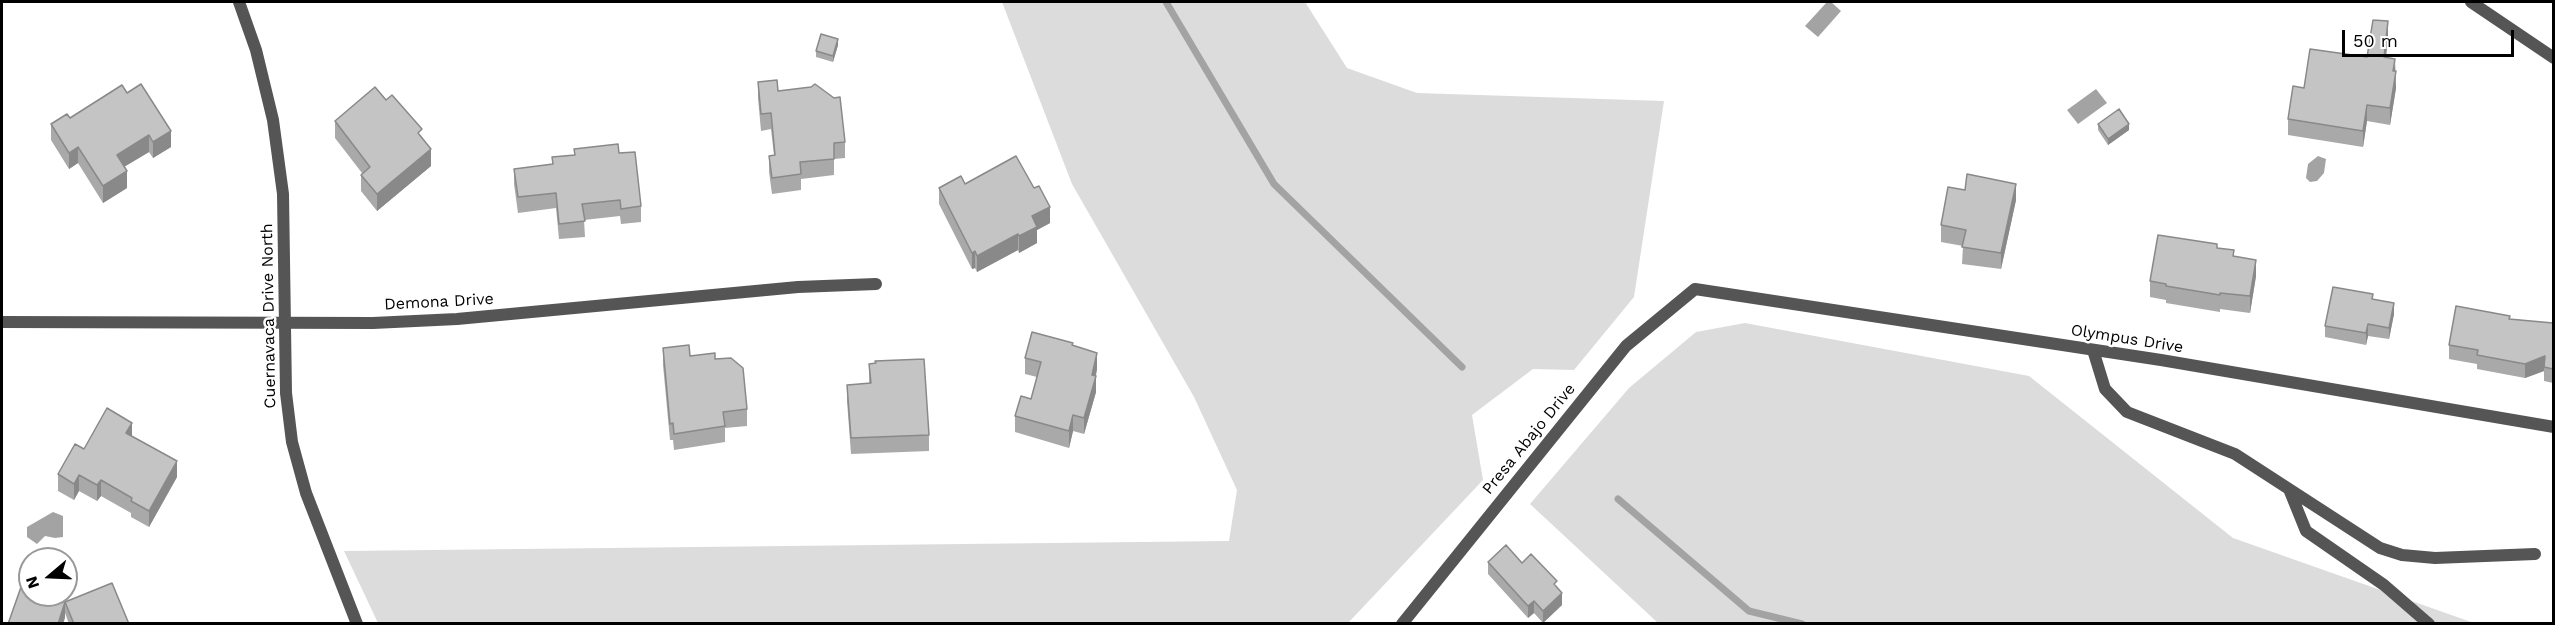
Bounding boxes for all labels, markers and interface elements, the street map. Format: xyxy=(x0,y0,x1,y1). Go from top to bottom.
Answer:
scale bar xyxy=(2345,18,2518,56)
text: 50 m xyxy=(2353,30,2398,51)
street label: Cuernavaca Drive North xyxy=(258,223,280,409)
street label: Demona Drive xyxy=(384,290,494,314)
street label: Olympus Drive xyxy=(2069,321,2185,357)
street label: Presa Abajo Drive xyxy=(1478,380,1580,498)
north arrow xyxy=(18,547,78,607)
text: N xyxy=(21,574,43,591)

